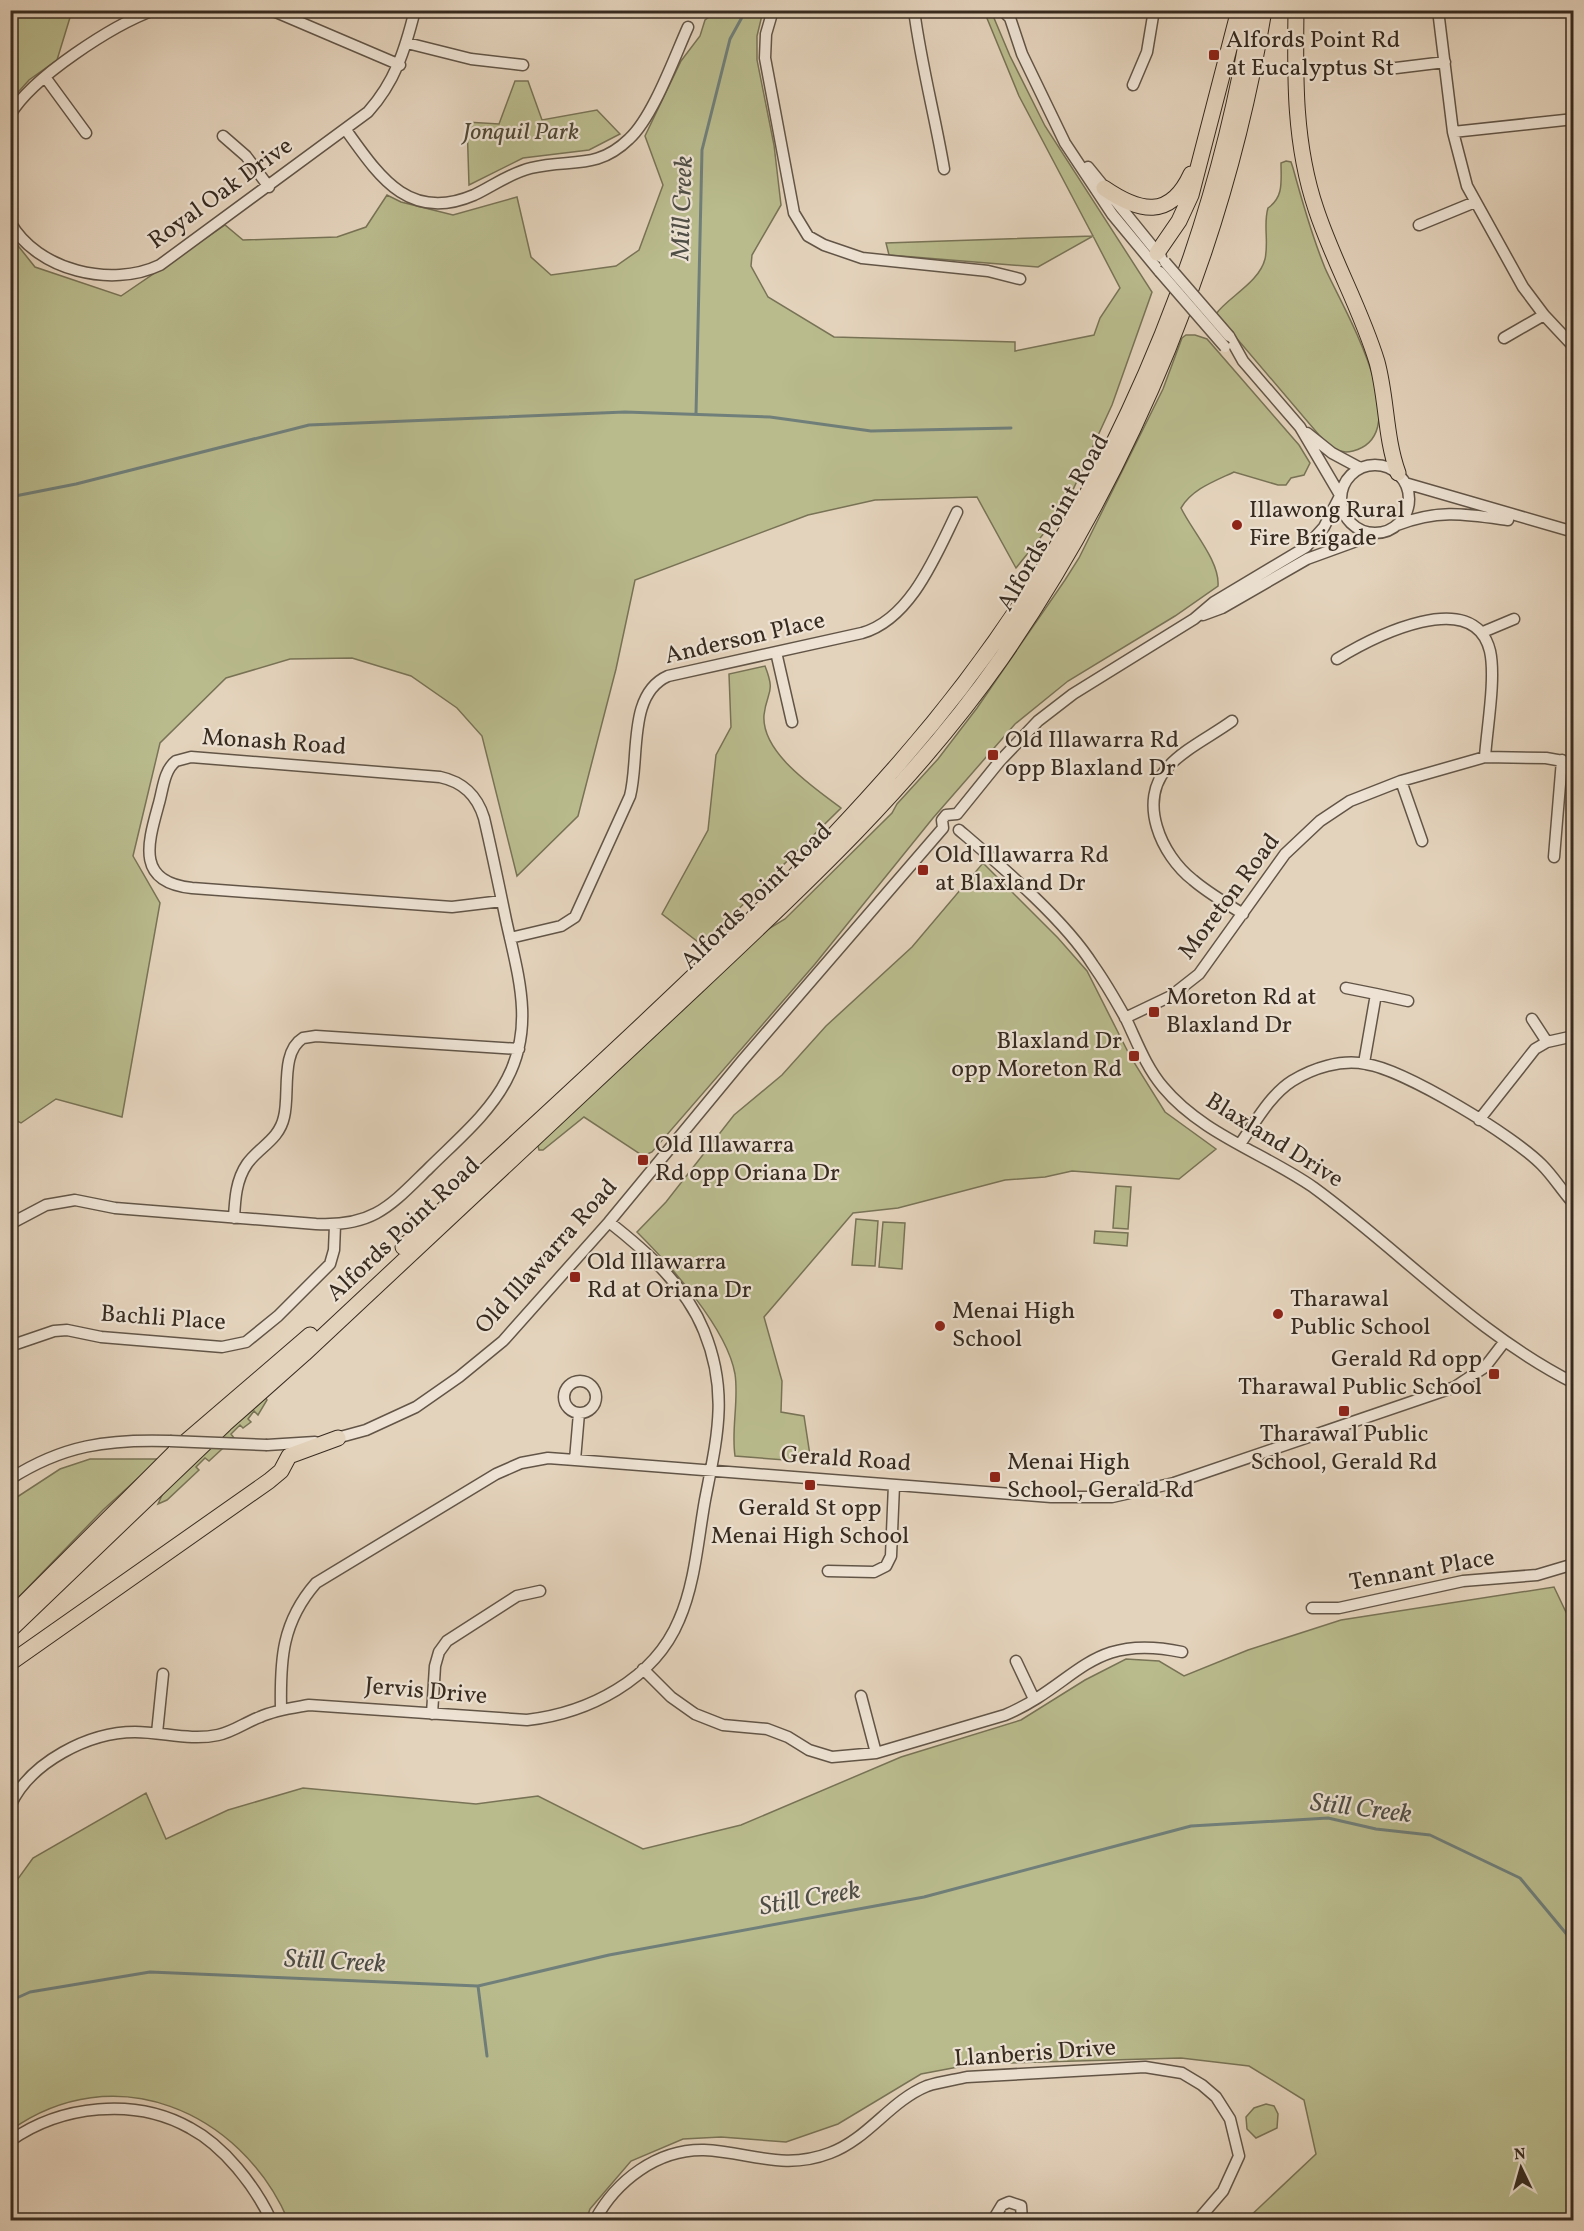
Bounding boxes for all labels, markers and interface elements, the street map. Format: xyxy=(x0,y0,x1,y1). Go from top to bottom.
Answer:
place label: Alfords Point Rd at Eucalyptus St xyxy=(1226,24,1400,86)
marker: Alfords Point Rd at Eucalyptus St xyxy=(1207,48,1221,62)
park label: Jonquil Park xyxy=(461,116,579,150)
street label: Royal Oak Drive xyxy=(142,130,300,258)
water label: Mill Creek xyxy=(663,155,703,262)
street label: Alfords Point Road xyxy=(990,428,1118,618)
place label: Illawong Rural Fire Brigade xyxy=(1249,494,1405,556)
marker: Illawong Rural Fire Brigade xyxy=(1230,518,1244,532)
street label: Anderson Place xyxy=(661,604,829,674)
street label: Monash Road xyxy=(201,721,347,765)
place label: Old Illawarra Rd opp Blaxland Dr xyxy=(1005,724,1179,786)
marker: Old Illawarra Rd opp Blaxland Dr xyxy=(986,748,1000,762)
street label: Alfords Point Road xyxy=(674,816,840,978)
street label: Moreton Road xyxy=(1171,827,1289,967)
place label: Old Illawarra Rd at Blaxland Dr xyxy=(935,839,1109,901)
marker: Old Illawarra Rd at Blaxland Dr xyxy=(916,863,930,877)
place label: Moreton Rd at Blaxland Dr xyxy=(1166,981,1316,1043)
marker: Moreton Rd at Blaxland Dr xyxy=(1147,1005,1161,1019)
place label: Blaxland Dr opp Moreton Rd xyxy=(951,1025,1122,1087)
marker: Blaxland Dr opp Moreton Rd xyxy=(1127,1049,1141,1063)
street label: Blaxland Drive xyxy=(1199,1085,1349,1197)
place label: Old Illawarra Rd opp Oriana Dr xyxy=(655,1129,840,1191)
street label: Alfords Point Road xyxy=(320,1150,488,1310)
marker: Old Illawarra Rd opp Oriana Dr xyxy=(636,1153,650,1167)
street label: Old Illawarra Road xyxy=(468,1172,626,1342)
place label: Old Illawarra Rd at Oriana Dr xyxy=(587,1246,752,1308)
marker: Old Illawarra Rd at Oriana Dr xyxy=(568,1270,582,1284)
place label: Tharawal Public School xyxy=(1290,1283,1430,1345)
place label: Menai High School xyxy=(952,1295,1075,1357)
street label: Bachli Place xyxy=(99,1298,227,1340)
marker: Tharawal Public School xyxy=(1271,1307,1285,1321)
marker: Menai High School xyxy=(933,1319,947,1333)
place label: Gerald Rd opp Tharawal Public School xyxy=(1238,1343,1482,1405)
marker: Gerald Rd opp Tharawal Public School xyxy=(1487,1367,1501,1381)
marker: Tharawal Public School, Gerald Rd xyxy=(1337,1404,1351,1418)
place label: Tharawal Public School, Gerald Rd xyxy=(1250,1418,1438,1480)
street label: Gerald Road xyxy=(780,1438,912,1482)
place label: Menai High School, Gerald Rd xyxy=(1007,1446,1194,1508)
marker: Menai High School, Gerald Rd xyxy=(988,1470,1002,1484)
marker: Gerald St opp Menai High School xyxy=(803,1478,817,1492)
place label: Gerald St opp Menai High School xyxy=(711,1492,909,1554)
street label: Tennant Place xyxy=(1347,1541,1497,1601)
street label: Jervis Drive xyxy=(363,1670,489,1714)
water label: Still Creek xyxy=(1308,1785,1414,1833)
water label: Still Creek xyxy=(757,1872,863,1926)
water label: Still Creek xyxy=(283,1941,387,1983)
street label: Llanberis Drive xyxy=(953,2031,1117,2077)
north arrow xyxy=(1491,2138,1551,2198)
text: N xyxy=(1513,2144,1527,2167)

